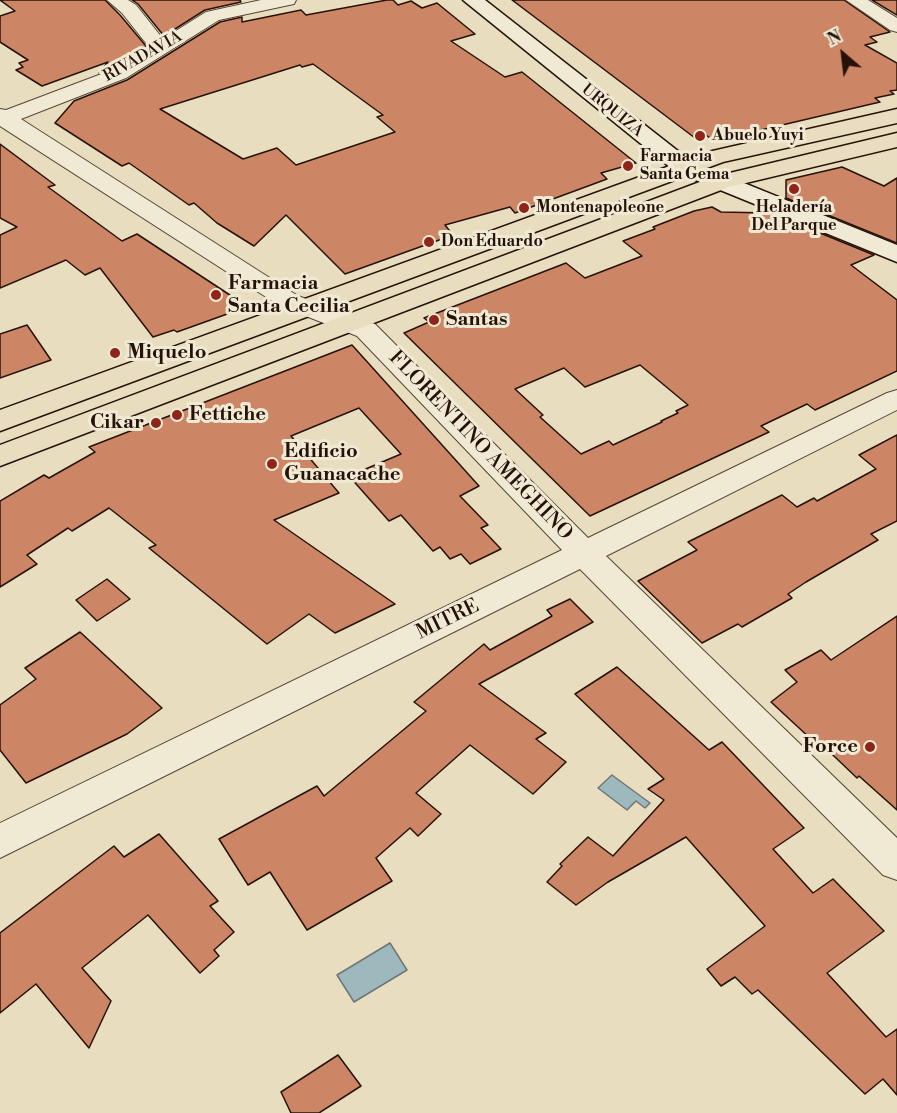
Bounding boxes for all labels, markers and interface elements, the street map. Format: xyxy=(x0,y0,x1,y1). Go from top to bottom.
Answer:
north arrow xyxy=(813,24,873,84)
text: N xyxy=(824,26,845,50)
street label: RIVADAVIA xyxy=(100,28,186,86)
street label: URQUIZA xyxy=(577,80,647,142)
place label: Abuelo Yuyi xyxy=(712,126,804,146)
marker: Abuelo Yuyi xyxy=(693,129,707,143)
place label: Farmacia Santa Gema xyxy=(640,147,729,185)
marker: Farmacia Santa Gema xyxy=(621,159,635,173)
marker: Heladería Del Parque xyxy=(787,182,801,196)
place label: Montenapoleone xyxy=(536,198,664,218)
place label: Heladería Del Parque xyxy=(751,198,837,236)
marker: Montenapoleone xyxy=(517,201,531,215)
place label: Don Eduardo xyxy=(441,232,543,252)
marker: Don Eduardo xyxy=(422,235,436,249)
place label: Farmacia Santa Cecilia xyxy=(228,272,350,319)
marker: Farmacia Santa Cecilia xyxy=(209,288,223,302)
place label: Santas xyxy=(446,308,508,332)
marker: Santas xyxy=(427,313,441,327)
place label: Miquelo xyxy=(127,341,206,365)
marker: Miquelo xyxy=(108,346,122,360)
street label: FLORENTINO AMEGHINO xyxy=(383,346,577,546)
place label: Fettiche xyxy=(189,403,266,427)
marker: Fettiche xyxy=(170,408,184,422)
place label: Cikar xyxy=(90,411,144,435)
marker: Cikar xyxy=(149,416,163,430)
place label: Edificio Guanacache xyxy=(284,440,401,487)
marker: Edificio Guanacache xyxy=(265,457,279,471)
street label: MITRE xyxy=(413,595,483,645)
place label: Force xyxy=(803,735,858,759)
marker: Force xyxy=(863,740,877,754)

